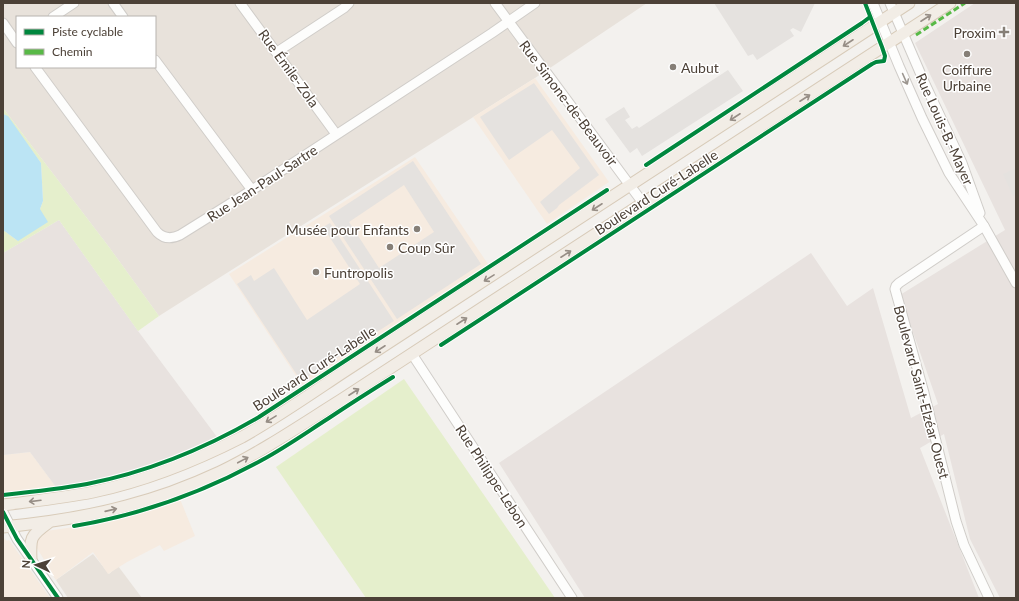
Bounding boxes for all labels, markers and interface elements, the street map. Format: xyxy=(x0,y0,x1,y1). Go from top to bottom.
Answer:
one-way arrow xyxy=(920,14,932,22)
legend xyxy=(16,16,156,68)
text: Piste cyclable xyxy=(52,24,123,39)
place label: Proxim xyxy=(953,24,996,41)
street label: Rue Émile-Zola xyxy=(255,26,323,110)
marker: Proxim xyxy=(999,27,1009,37)
street label: Rue Simone-de-Beauvoir xyxy=(516,37,622,169)
one-way arrow xyxy=(843,39,854,47)
text: Chemin xyxy=(52,44,93,59)
marker: Coiffure Urbaine xyxy=(962,49,972,59)
place label: Aubut xyxy=(681,59,719,76)
place label: Coiffure Urbaine xyxy=(942,61,992,94)
marker: Aubut xyxy=(668,62,678,72)
street label: Rue Louis-B.-Mayer xyxy=(913,70,977,188)
one-way arrow xyxy=(901,72,909,84)
one-way arrow xyxy=(799,93,810,102)
one-way arrow xyxy=(729,113,740,121)
street label: Rue Jean-Paul-Sartre xyxy=(204,141,320,225)
street label: Boulevard Curé-Labelle xyxy=(591,146,721,238)
one-way arrow xyxy=(591,203,603,211)
place label: Musée pour Enfants xyxy=(286,221,409,238)
marker: Musée pour Enfants xyxy=(412,224,422,234)
place label: Coup Sûr xyxy=(398,239,455,256)
marker: Coup Sûr xyxy=(385,242,395,252)
one-way arrow xyxy=(560,249,571,258)
place label: Funtropolis xyxy=(324,264,393,281)
marker: Funtropolis xyxy=(311,267,321,277)
one-way arrow xyxy=(484,274,495,282)
street label: Boulevard Saint-Elzéar Ouest xyxy=(891,303,953,481)
one-way arrow xyxy=(457,317,468,325)
street label: Boulevard Curé-Labelle xyxy=(249,322,379,414)
one-way arrow xyxy=(375,345,386,353)
one-way arrow xyxy=(348,388,359,396)
one-way arrow xyxy=(265,416,277,424)
street label: Rue Philippe-Lebon xyxy=(452,421,532,531)
one-way arrow xyxy=(237,456,249,463)
one-way arrow xyxy=(29,497,42,505)
one-way arrow xyxy=(104,506,117,513)
north arrow xyxy=(16,545,56,585)
text: N xyxy=(19,560,32,569)

